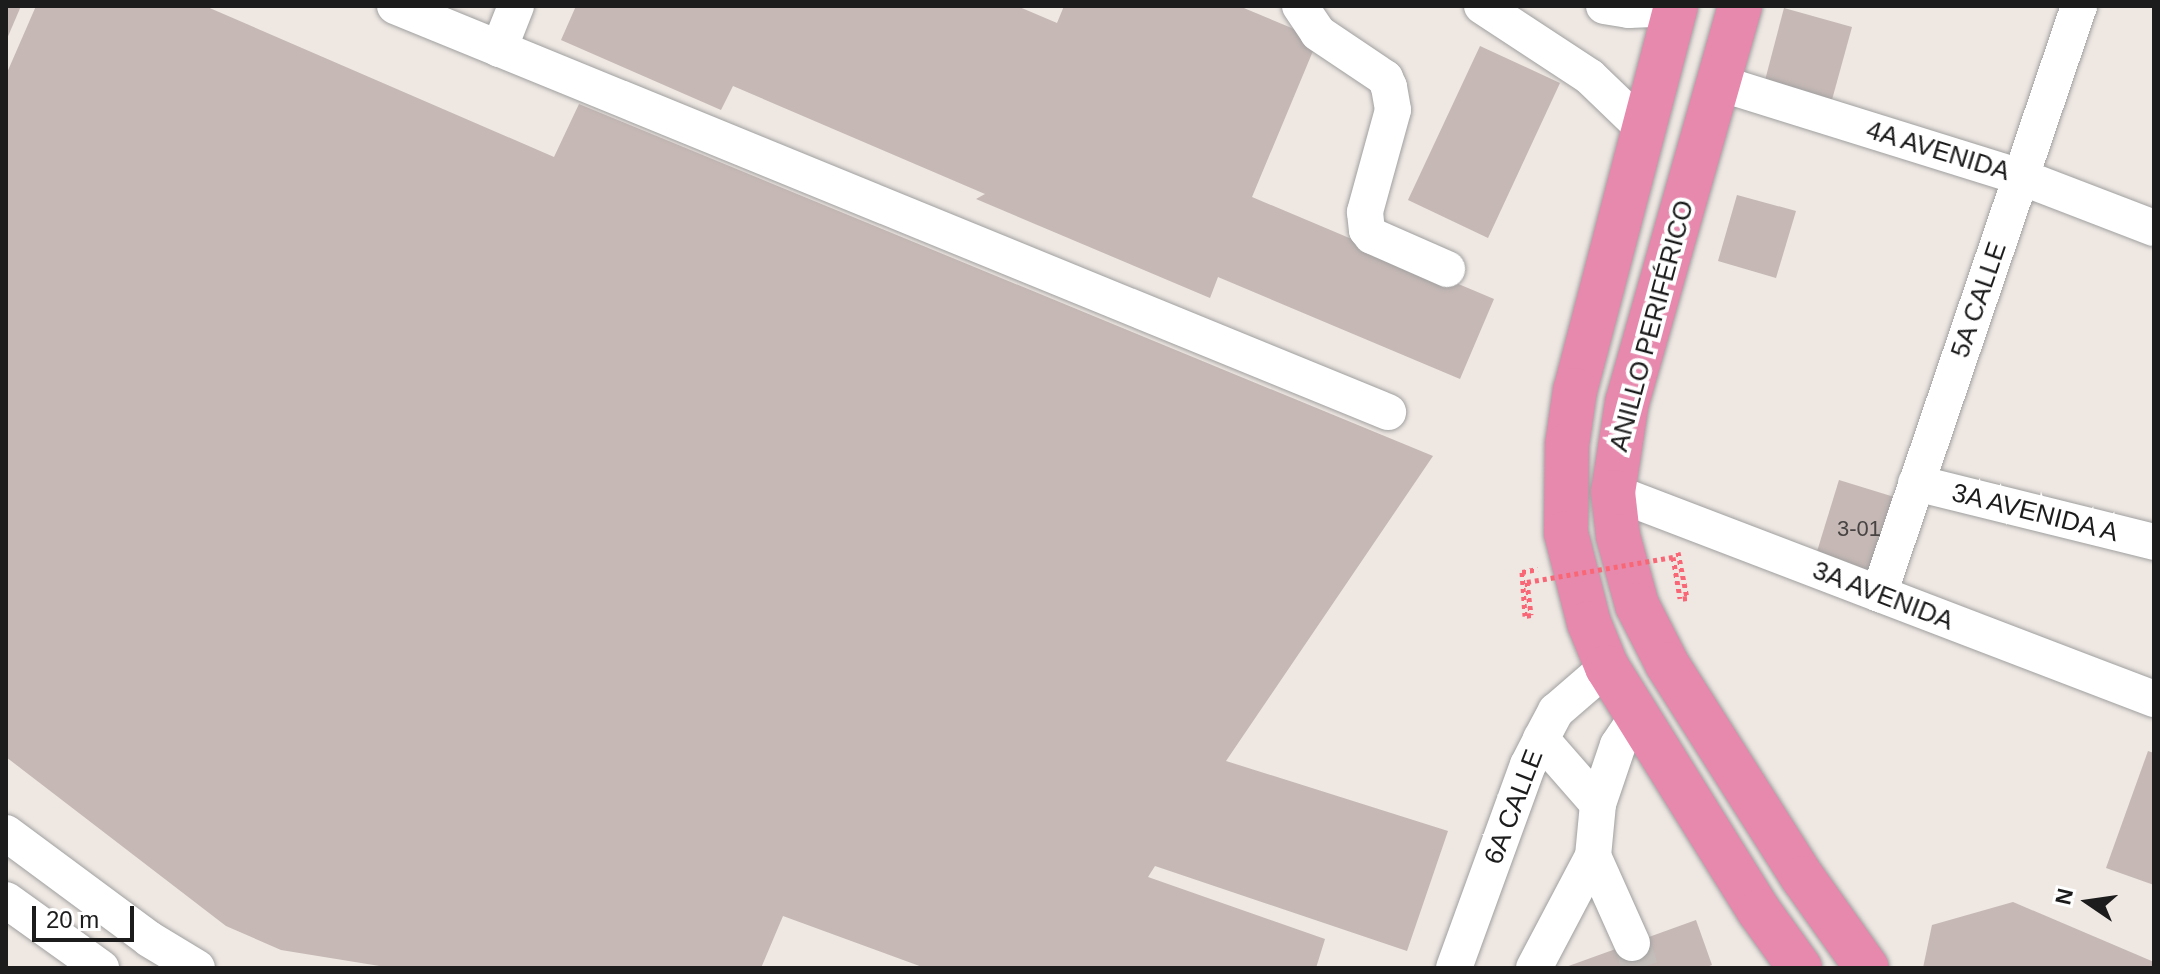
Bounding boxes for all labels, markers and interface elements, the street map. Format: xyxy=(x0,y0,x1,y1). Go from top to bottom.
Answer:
street label: 4A AVENIDA xyxy=(1861,114,2015,188)
street label: ANILLO PERIFÉRICO xyxy=(1603,197,1701,455)
street label: 5A CALLE xyxy=(1944,238,2014,362)
street label: 3A AVENIDA A xyxy=(1946,477,2124,549)
house number: 3-01 xyxy=(1837,516,1881,542)
street label: 3A AVENIDA xyxy=(1807,554,1959,638)
street label: 6A CALLE xyxy=(1478,745,1550,869)
north arrow xyxy=(2048,862,2128,942)
text: N xyxy=(2050,886,2078,907)
scale bar xyxy=(36,890,138,940)
text: 20 m xyxy=(46,906,99,933)

